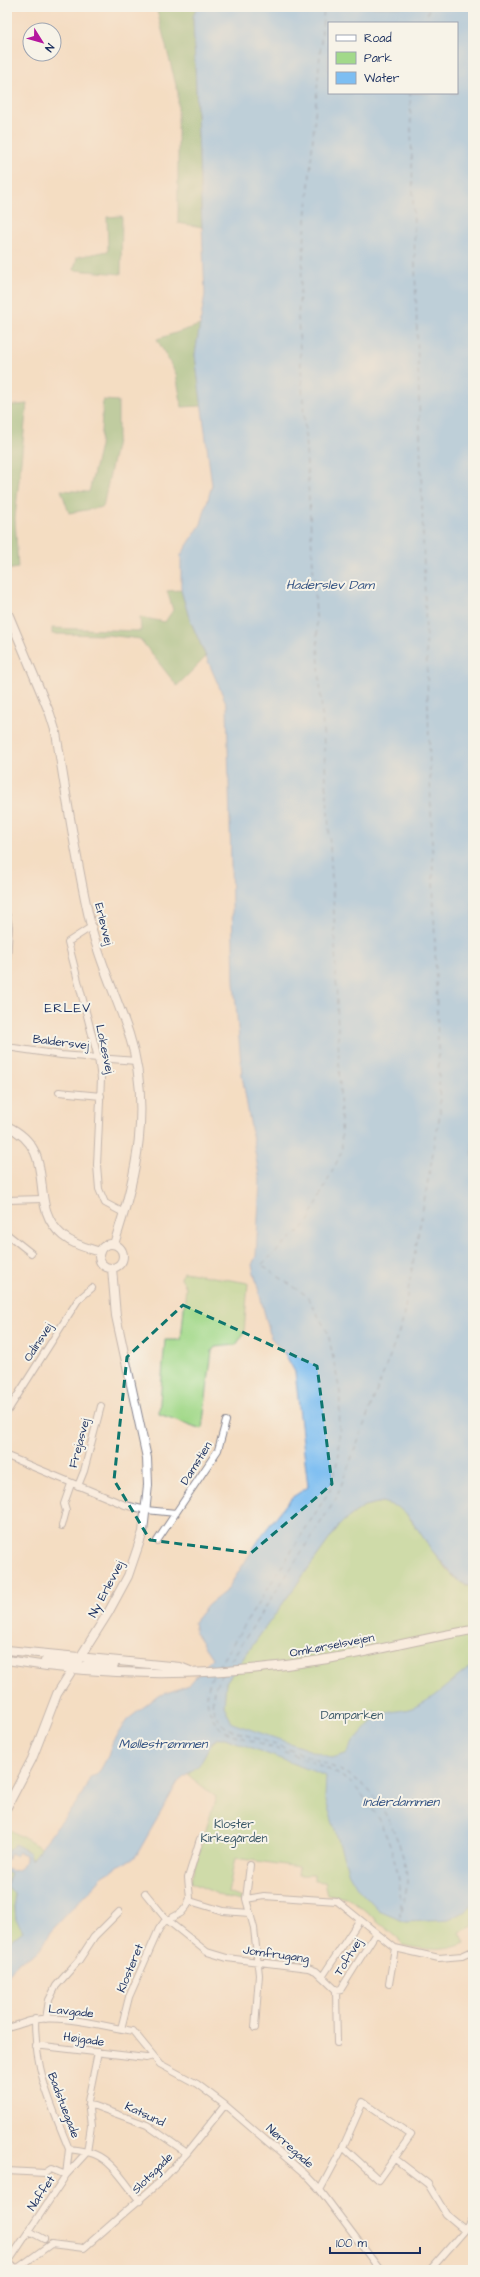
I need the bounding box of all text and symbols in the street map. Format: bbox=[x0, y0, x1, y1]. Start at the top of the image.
north arrow bbox=[22, 22, 62, 62]
legend bbox=[328, 22, 458, 94]
text: Road bbox=[364, 30, 392, 47]
text: N bbox=[41, 40, 58, 55]
text: Park bbox=[364, 50, 392, 67]
text: Water bbox=[364, 70, 400, 87]
water label: Haderslev Dam bbox=[286, 576, 376, 594]
street label: Erlevvej bbox=[90, 901, 117, 948]
district label: ERLEV bbox=[45, 999, 91, 1017]
street label: Lokesvej bbox=[91, 1023, 118, 1076]
street label: Baldersvej bbox=[32, 1031, 91, 1054]
street label: Odinsvej bbox=[20, 1319, 58, 1365]
street label: Frejasvej bbox=[65, 1416, 94, 1470]
street label: Damstien bbox=[176, 1438, 216, 1488]
street label: Ny Erlevvej bbox=[84, 1557, 130, 1621]
street label: Omkørselsvejen bbox=[288, 1629, 376, 1662]
park label: Damparken bbox=[321, 1707, 383, 1724]
water label: Møllestrømmen bbox=[118, 1735, 209, 1753]
water label: Inderdammen bbox=[363, 1793, 441, 1811]
park label: Kloster Kirkegården bbox=[200, 1816, 268, 1848]
street label: Toftvej bbox=[330, 1935, 367, 1979]
street label: Klosteret bbox=[113, 1941, 148, 1995]
street label: Jomfrugang bbox=[242, 1941, 310, 1969]
street label: Lavgade bbox=[47, 2001, 95, 2023]
street label: Højgade bbox=[62, 2028, 106, 2052]
street label: Badstuegade bbox=[42, 2070, 84, 2141]
street label: Katsund bbox=[122, 2098, 168, 2131]
street label: Nørregade bbox=[261, 2120, 318, 2173]
street label: Slotsgade bbox=[128, 2149, 178, 2199]
street label: Naffet bbox=[23, 2172, 60, 2214]
scale bar bbox=[330, 2229, 420, 2255]
text: 100 m bbox=[336, 2235, 367, 2252]

